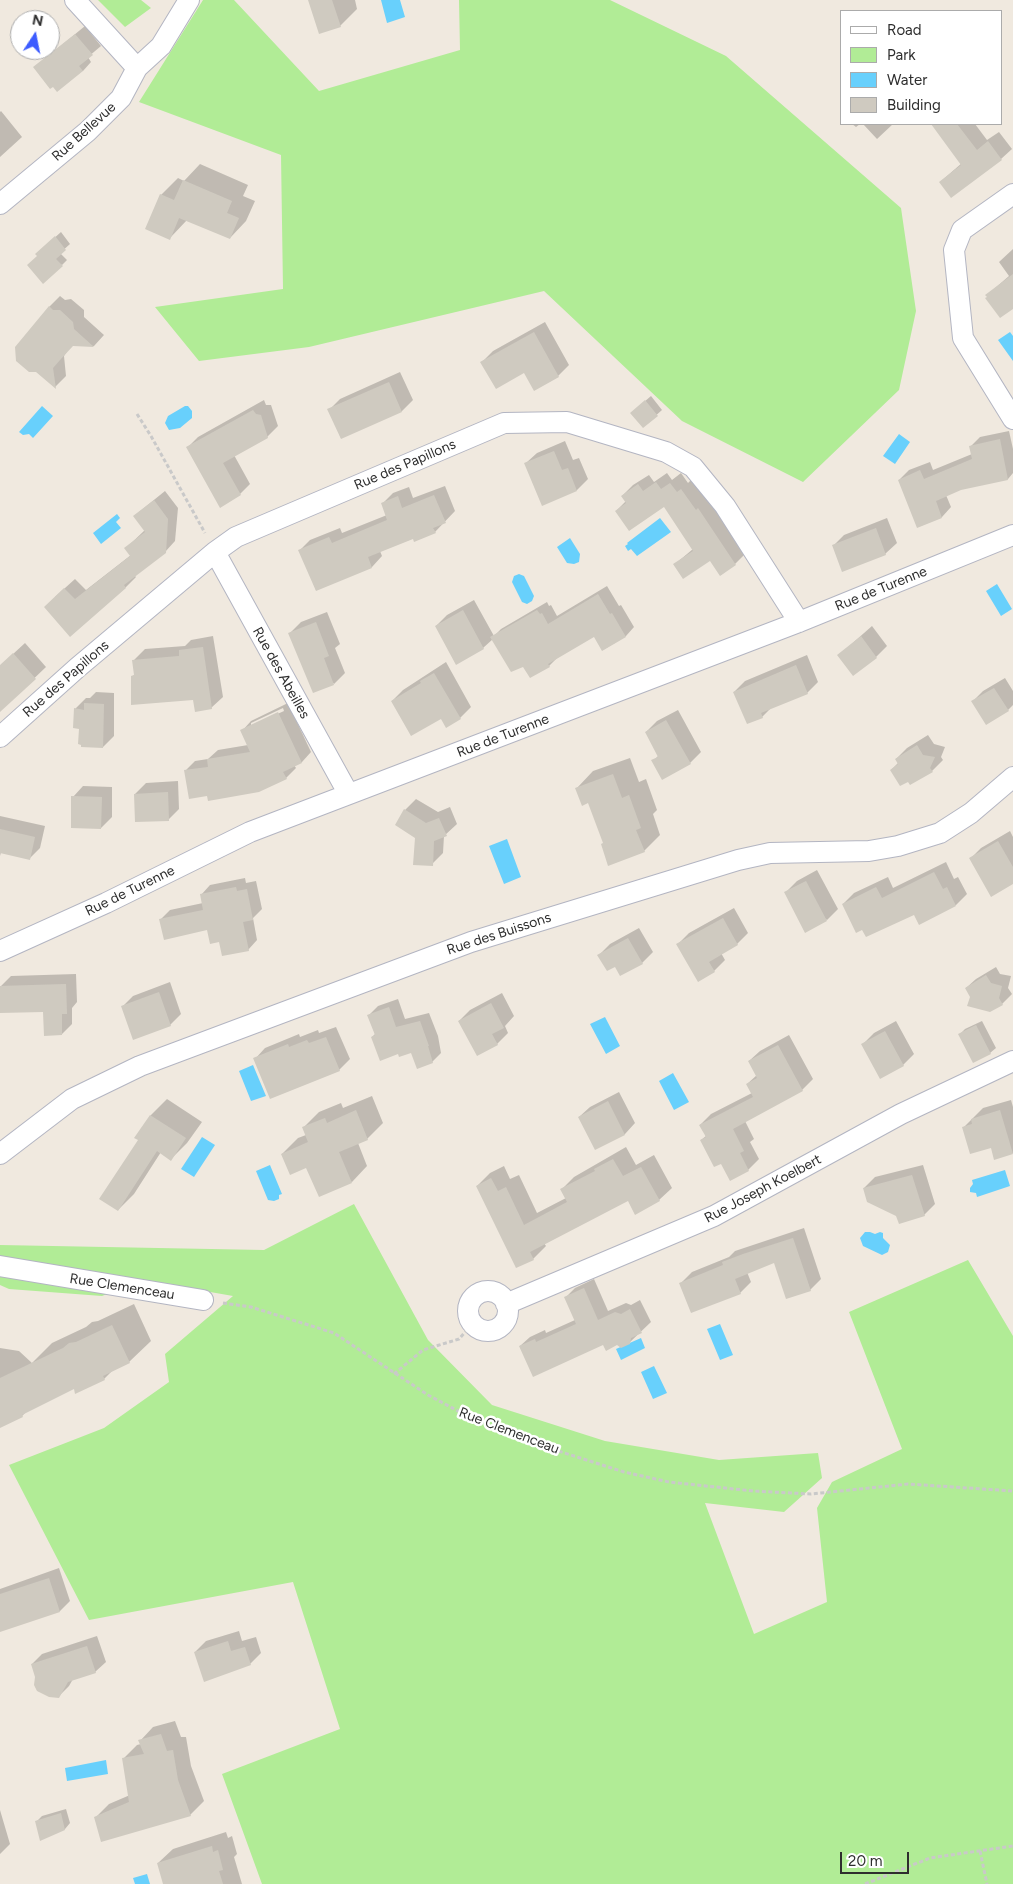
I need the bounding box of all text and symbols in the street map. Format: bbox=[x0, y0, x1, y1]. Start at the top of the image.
north arrow bbox=[10, 10, 60, 60]
legend bbox=[840, 10, 1003, 125]
text: N bbox=[31, 11, 45, 30]
text: Road bbox=[887, 21, 922, 39]
text: Park bbox=[887, 46, 916, 64]
text: Water bbox=[887, 71, 927, 89]
text: Building bbox=[887, 96, 941, 114]
street label: Rue Bellevue bbox=[49, 99, 119, 165]
street label: Rue des Papillons bbox=[352, 436, 458, 494]
street label: Rue de Turenne bbox=[833, 563, 929, 615]
street label: Rue des Abeilles bbox=[249, 624, 313, 722]
street label: Rue des Papillons bbox=[19, 637, 113, 721]
street label: Rue de Turenne bbox=[454, 711, 552, 761]
street label: Rue de Turenne bbox=[82, 862, 178, 920]
street label: Rue des Buissons bbox=[445, 909, 553, 959]
street label: Rue Joseph Koelbert bbox=[702, 1151, 824, 1227]
street label: Rue Clemenceau bbox=[68, 1270, 176, 1304]
street label: Rue Clemenceau bbox=[456, 1404, 562, 1458]
scale bar bbox=[843, 1842, 912, 1874]
text: 20 m bbox=[848, 1852, 882, 1870]

